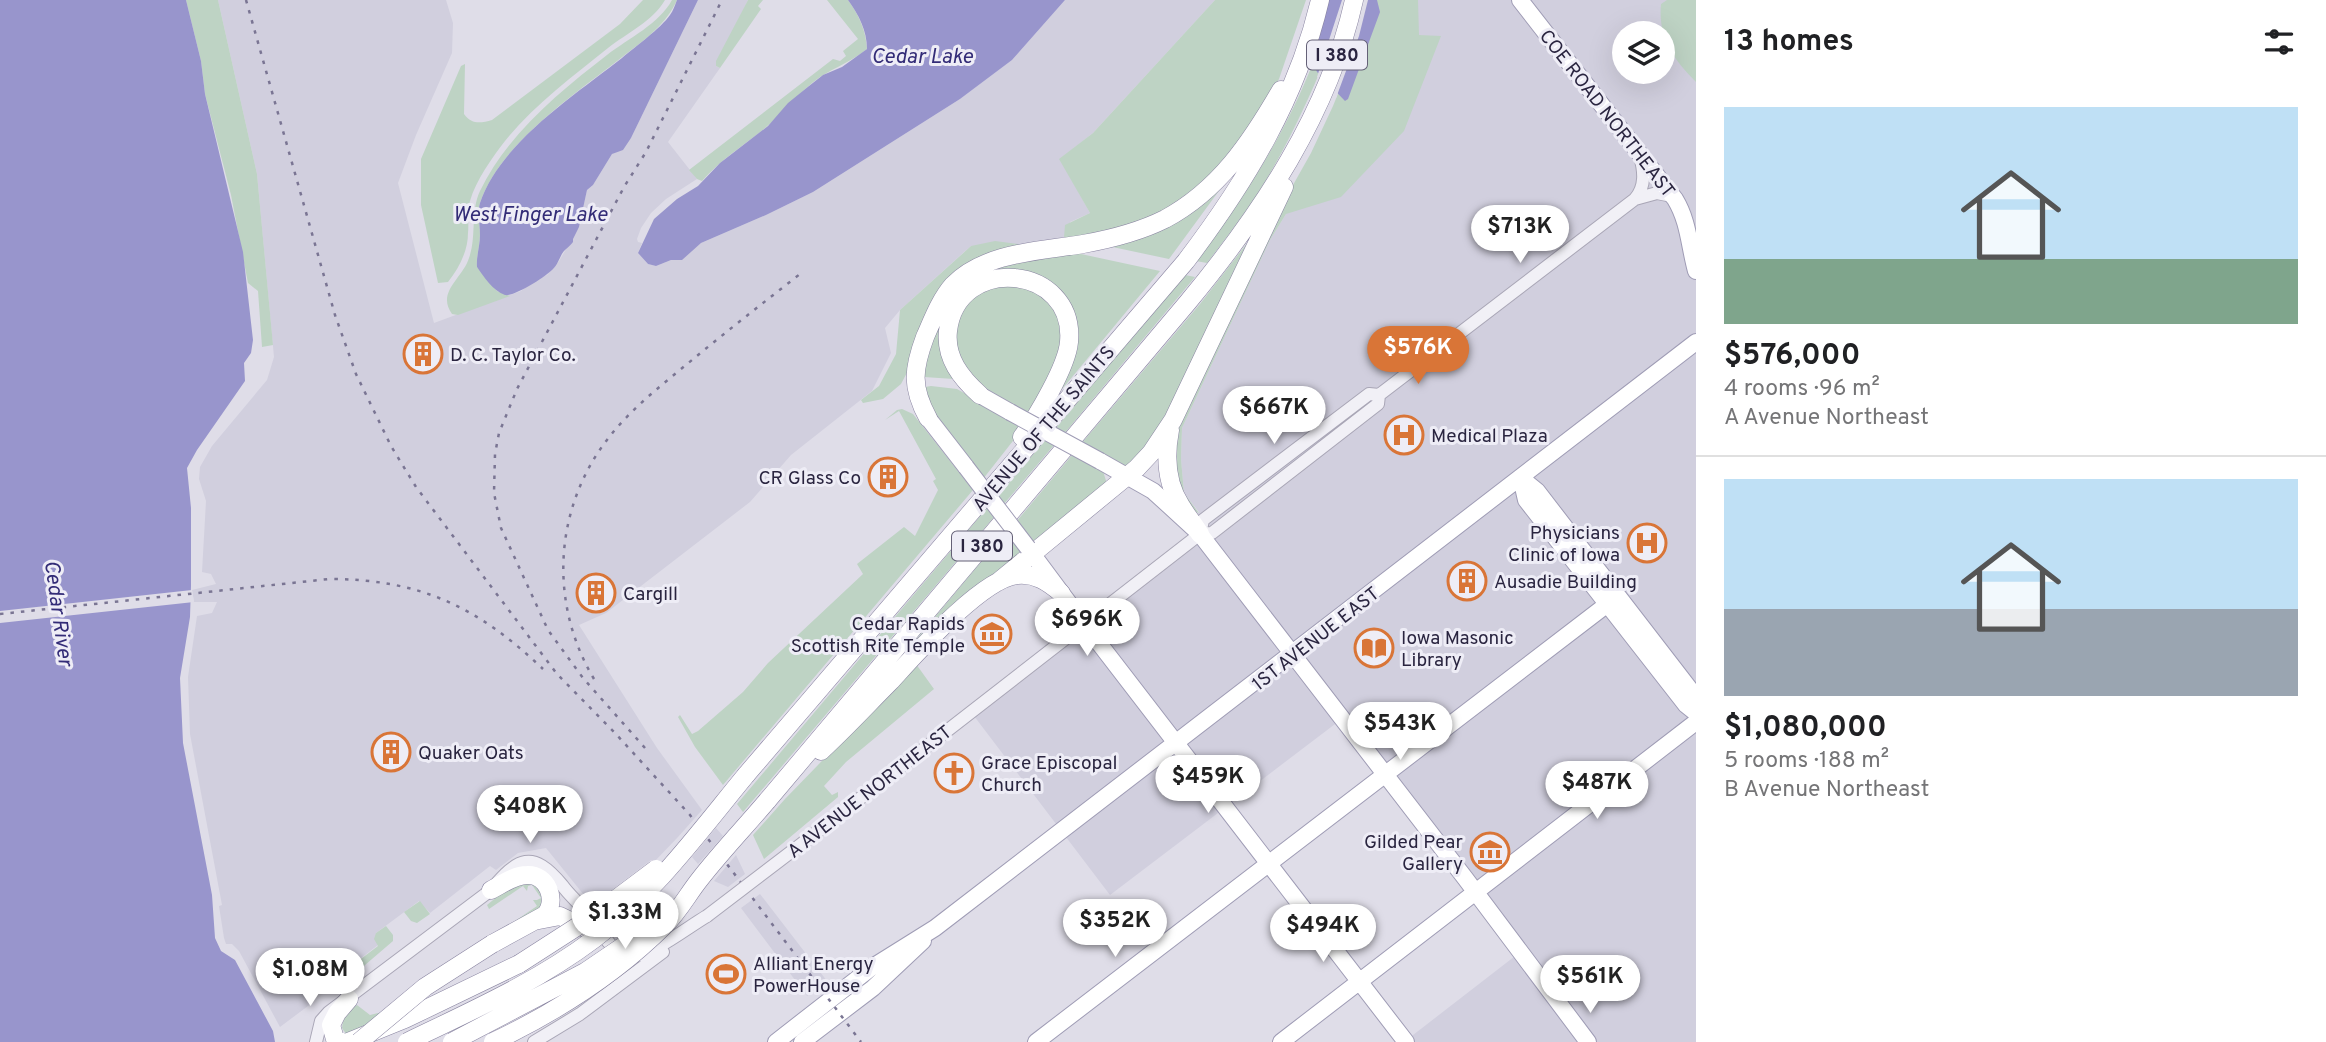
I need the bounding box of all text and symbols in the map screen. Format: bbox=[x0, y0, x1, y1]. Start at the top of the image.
map controls bbox=[1612, 21, 1675, 84]
button: layers bbox=[1612, 21, 1675, 84]
icon: filters bbox=[2260, 23, 2298, 61]
text: 13 homes bbox=[1724, 24, 1854, 61]
street label: COE ROAD NORTHEAST bbox=[1533, 25, 1680, 203]
road number: I 380 bbox=[1307, 40, 1367, 70]
water label: Cedar Lake bbox=[871, 44, 974, 71]
icon: home bbox=[1948, 152, 2074, 278]
water label: West Finger Lake bbox=[453, 202, 608, 229]
pin: $713K bbox=[1471, 205, 1569, 265]
text: $713K bbox=[1487, 213, 1553, 242]
pin: $576K bbox=[1369, 326, 1467, 386]
building icon: D. C. Taylor Co. bbox=[402, 333, 444, 375]
text: $576K bbox=[1383, 334, 1453, 363]
text: $576,000 bbox=[1724, 338, 1860, 375]
street label: AVENUE OF THE SAINTS bbox=[968, 341, 1121, 517]
place label: D. C. Taylor Co. bbox=[450, 344, 576, 368]
text: 4 rooms · 96 m² bbox=[1724, 375, 1880, 404]
pin: $667K bbox=[1225, 386, 1323, 446]
text: $667K bbox=[1239, 394, 1309, 423]
text: A Avenue Northeast bbox=[1724, 404, 1929, 433]
hospital icon: Medical Plaza bbox=[1383, 414, 1425, 456]
place label: Medical Plaza bbox=[1431, 425, 1548, 449]
building icon: CR Glass Co bbox=[867, 456, 909, 498]
place label: CR Glass Co bbox=[758, 467, 861, 491]
place label: Physicians Clinic of Iowa bbox=[1508, 522, 1620, 568]
hospital icon: Physicians Clinic of Iowa bbox=[1626, 522, 1668, 564]
icon: home bbox=[1948, 524, 2074, 650]
road number: I 380 bbox=[952, 532, 1012, 560]
water label: Cedar River bbox=[37, 559, 79, 670]
building icon: Ausadie Building bbox=[1446, 560, 1488, 602]
place label: Ausadie Building bbox=[1494, 571, 1637, 595]
building icon: Cargill bbox=[575, 572, 617, 614]
street label: 1ST AVENUE EAST bbox=[1248, 582, 1385, 697]
place label: Cargill bbox=[623, 583, 678, 607]
pin: $696K bbox=[1038, 598, 1136, 658]
text: $696K bbox=[1051, 606, 1123, 635]
place label: Cedar Rapids Scottish Rite Temple bbox=[791, 613, 965, 659]
museum icon: Cedar Rapids Scottish Rite Temple bbox=[971, 613, 1013, 655]
library icon: Iowa Masonic Library bbox=[1353, 627, 1395, 669]
place label: Iowa Masonic Library bbox=[1401, 627, 1514, 673]
pin: $543K bbox=[1351, 702, 1449, 762]
text: $543K bbox=[1363, 710, 1437, 739]
text: $1,080,000 bbox=[1724, 710, 1887, 747]
street label: A AVENUE NORTHEAST bbox=[783, 721, 957, 864]
building icon: Quaker Oats bbox=[370, 731, 412, 773]
place label: Quaker Oats bbox=[418, 742, 524, 766]
text: 5 rooms · 188 m² bbox=[1724, 747, 1889, 776]
church icon: Grace Episcopal Church bbox=[933, 752, 975, 794]
place label: Grace Episcopal Church bbox=[981, 752, 1117, 798]
pin: $459K bbox=[1159, 756, 1257, 815]
pin: $487K bbox=[1548, 762, 1646, 821]
text: $459K bbox=[1171, 763, 1245, 792]
text: $487K bbox=[1561, 769, 1633, 798]
text: B Avenue Northeast bbox=[1724, 776, 1929, 805]
pin: $408K bbox=[481, 786, 579, 845]
text: $408K bbox=[493, 793, 567, 822]
place label: Gilded Pear Gallery bbox=[1364, 831, 1464, 877]
museum icon: Gilded Pear Gallery bbox=[1469, 831, 1511, 873]
pin: $1.33M bbox=[568, 892, 682, 951]
text: $1.33M bbox=[588, 899, 662, 928]
pin: $352K bbox=[1066, 900, 1164, 959]
pin: $494K bbox=[1274, 904, 1372, 964]
text: $352K bbox=[1079, 907, 1151, 936]
text: $494K bbox=[1286, 912, 1360, 941]
pin: $1.08M bbox=[253, 948, 367, 1008]
sports icon: Alliant Energy PowerHouse bbox=[705, 953, 747, 995]
place label: Alliant Energy PowerHouse bbox=[753, 953, 874, 999]
text: $1.08M bbox=[272, 956, 348, 985]
pin: $561K bbox=[1541, 956, 1639, 1015]
text: $561K bbox=[1556, 963, 1624, 992]

